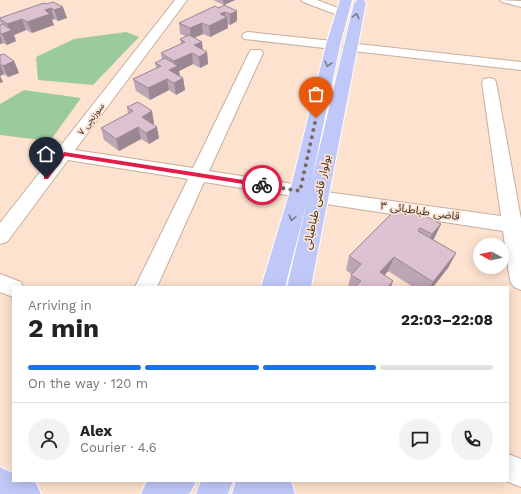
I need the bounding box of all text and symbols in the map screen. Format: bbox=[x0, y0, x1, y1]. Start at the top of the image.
one-way arrow bbox=[352, 13, 360, 19]
one-way arrow bbox=[325, 61, 333, 68]
pin bbox=[299, 77, 333, 118]
icon: bag bbox=[305, 83, 327, 105]
street label: سوزنچی ۷ bbox=[76, 101, 107, 138]
pin bbox=[29, 137, 63, 178]
icon: home bbox=[35, 143, 57, 165]
street label: بولوار قاضی طباطبائی bbox=[301, 153, 333, 251]
courier bbox=[242, 165, 282, 205]
icon: bike bbox=[251, 174, 273, 196]
street label: قاضی طباطبائی ۳ bbox=[380, 199, 461, 223]
one-way arrow bbox=[288, 214, 297, 221]
north arrow bbox=[473, 238, 509, 274]
map controls bbox=[473, 238, 509, 274]
text: Arriving in bbox=[28, 298, 92, 313]
text: 22:03–22:08 bbox=[401, 311, 493, 329]
text: 2 min bbox=[28, 313, 99, 343]
text: On the way · 120 m bbox=[28, 376, 148, 391]
button: person bbox=[28, 418, 70, 460]
button: chat bbox=[399, 418, 441, 460]
button: phone bbox=[451, 418, 493, 460]
text: Alex bbox=[80, 422, 112, 440]
text: Courier · 4.6 bbox=[80, 440, 157, 455]

